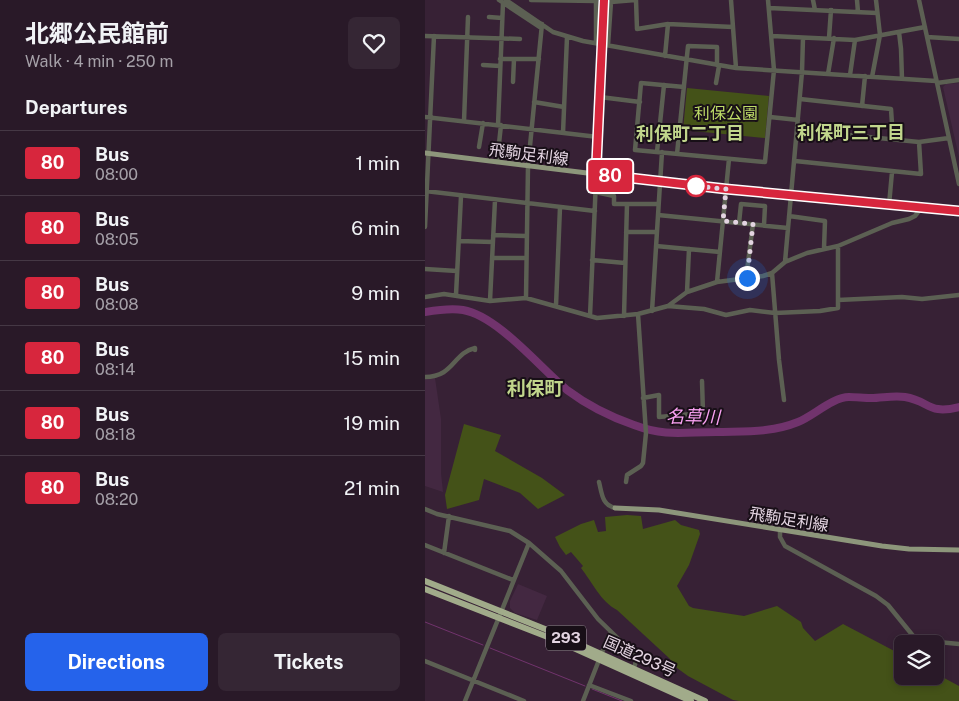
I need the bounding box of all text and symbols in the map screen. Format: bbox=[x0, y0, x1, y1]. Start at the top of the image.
button: heart bbox=[348, 17, 400, 69]
text: 北郷公民館前 bbox=[25, 19, 169, 47]
text: Walk · 4 min · 250 m bbox=[25, 52, 173, 71]
text: Departures bbox=[25, 96, 128, 118]
park label: 利保公園 bbox=[694, 104, 758, 123]
district label: 利保町三丁目 bbox=[797, 122, 905, 143]
district label: 利保町二丁目 bbox=[636, 123, 744, 144]
street label: 飛駒足利線 bbox=[488, 140, 570, 169]
text: Bus bbox=[95, 143, 129, 165]
text: 80 bbox=[41, 152, 64, 173]
text: 1 min bbox=[355, 152, 400, 174]
line badge: 80 bbox=[587, 160, 633, 192]
text: 08:00 bbox=[95, 165, 138, 184]
text: 80 bbox=[598, 165, 622, 186]
unlabelled marker bbox=[685, 175, 707, 197]
text: Bus bbox=[95, 208, 129, 230]
text: 80 bbox=[41, 217, 64, 238]
text: 6 min bbox=[351, 217, 400, 239]
text: 08:05 bbox=[95, 230, 139, 249]
your location bbox=[735, 266, 760, 291]
text: Bus bbox=[95, 273, 129, 295]
text: 80 bbox=[41, 282, 64, 303]
text: 9 min bbox=[351, 282, 400, 304]
text: 08:08 bbox=[95, 295, 139, 314]
text: Bus bbox=[95, 338, 129, 360]
text: 80 bbox=[41, 347, 64, 368]
text: 15 min bbox=[343, 347, 400, 369]
text: 08:14 bbox=[95, 360, 135, 379]
district label: 利保町 bbox=[506, 377, 564, 399]
text: Bus bbox=[95, 403, 129, 425]
water label: 名草川 bbox=[666, 406, 722, 428]
text: 80 bbox=[41, 412, 64, 433]
text: 19 min bbox=[344, 412, 400, 434]
text: 08:18 bbox=[95, 425, 136, 444]
text: Bus bbox=[95, 468, 129, 490]
text: 80 bbox=[41, 477, 64, 498]
text: 21 min bbox=[344, 477, 400, 499]
text: 08:20 bbox=[95, 490, 138, 509]
street label: 飛駒足利線 bbox=[748, 504, 830, 535]
road number: 293 bbox=[546, 626, 586, 650]
street label: 国道293号 bbox=[601, 632, 679, 681]
button: Directions bbox=[25, 633, 208, 691]
button: Tickets bbox=[218, 633, 400, 691]
map controls bbox=[894, 635, 944, 685]
button: layers bbox=[894, 635, 944, 685]

